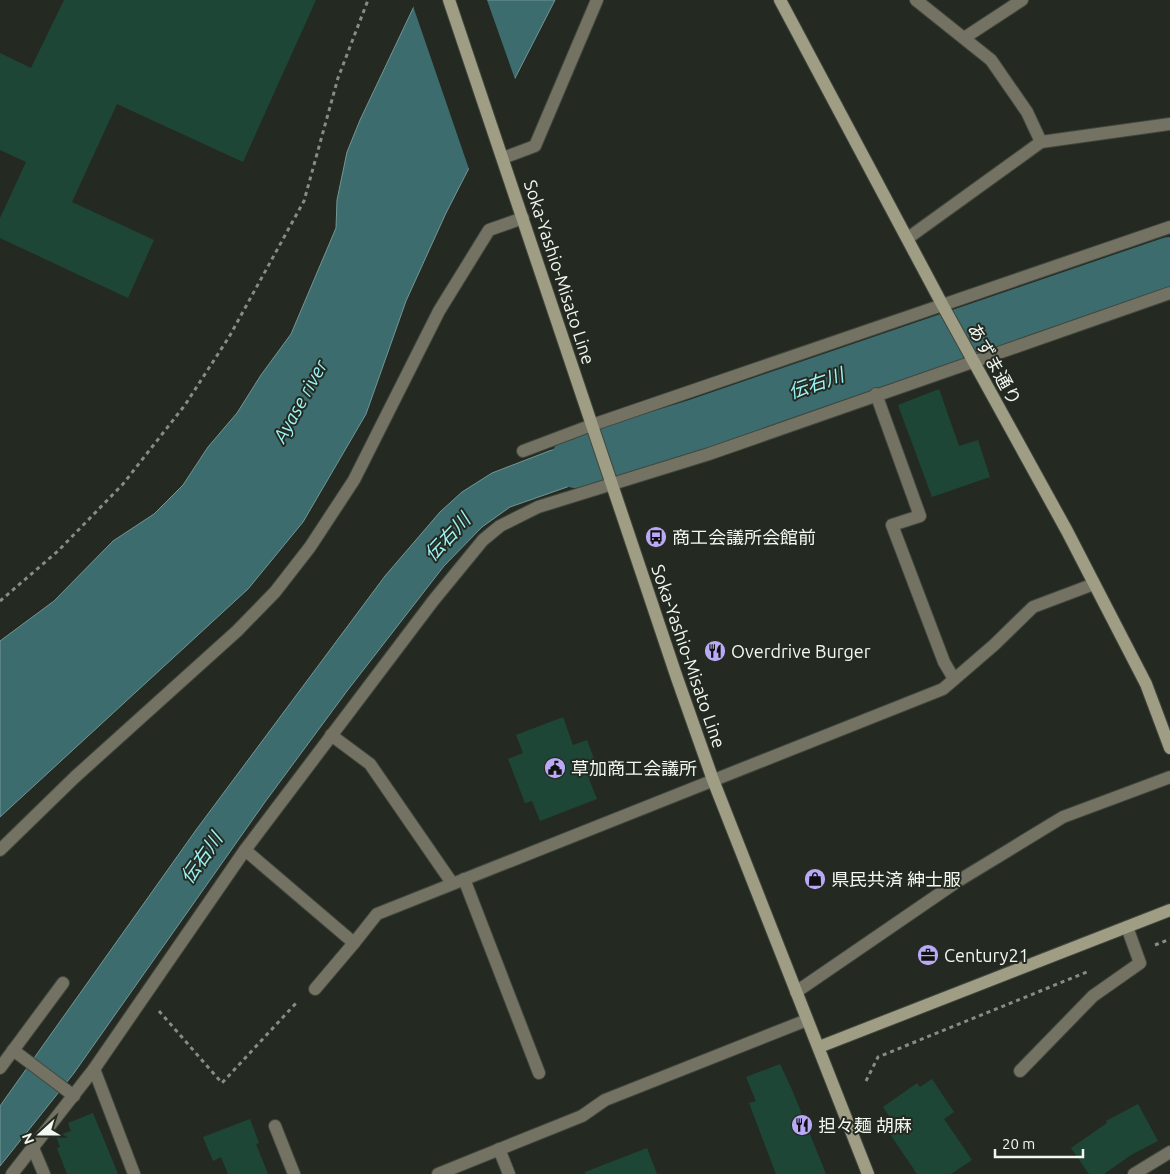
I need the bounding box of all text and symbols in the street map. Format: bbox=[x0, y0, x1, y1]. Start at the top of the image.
street label: Soka-Yashio-Misato Line bbox=[521, 177, 599, 367]
street label: あずま通り bbox=[964, 320, 1026, 408]
water label: Ayase river bbox=[268, 355, 332, 447]
water label: 伝右川 bbox=[785, 363, 848, 403]
water label: 伝右川 bbox=[420, 507, 476, 565]
bus stop icon: 商工会議所会館前 bbox=[644, 525, 668, 549]
place label: 商工会議所会館前 bbox=[672, 527, 816, 547]
street label: Soka-Yashio-Misato Line bbox=[648, 562, 730, 750]
restaurant icon: Overdrive Burger bbox=[703, 639, 727, 663]
place label: Overdrive Burger bbox=[731, 641, 871, 661]
public building icon: 草加商工会議所 bbox=[543, 756, 567, 780]
place label: 草加商工会議所 bbox=[571, 758, 697, 778]
water label: 伝右川 bbox=[176, 827, 228, 888]
shop icon: 県民共済 紳士服 bbox=[803, 867, 827, 891]
place label: 県民共済 紳士服 bbox=[831, 869, 961, 889]
office icon: Century21 bbox=[916, 943, 940, 967]
place label: Century21 bbox=[944, 945, 1029, 965]
north arrow bbox=[15, 1109, 65, 1159]
restaurant icon: 担々麺 胡麻 bbox=[790, 1113, 814, 1137]
place label: 担々麺 胡麻 bbox=[818, 1115, 912, 1135]
scale bar bbox=[995, 1126, 1082, 1158]
text: N bbox=[19, 1131, 37, 1146]
text: 20 m bbox=[1002, 1135, 1035, 1152]

